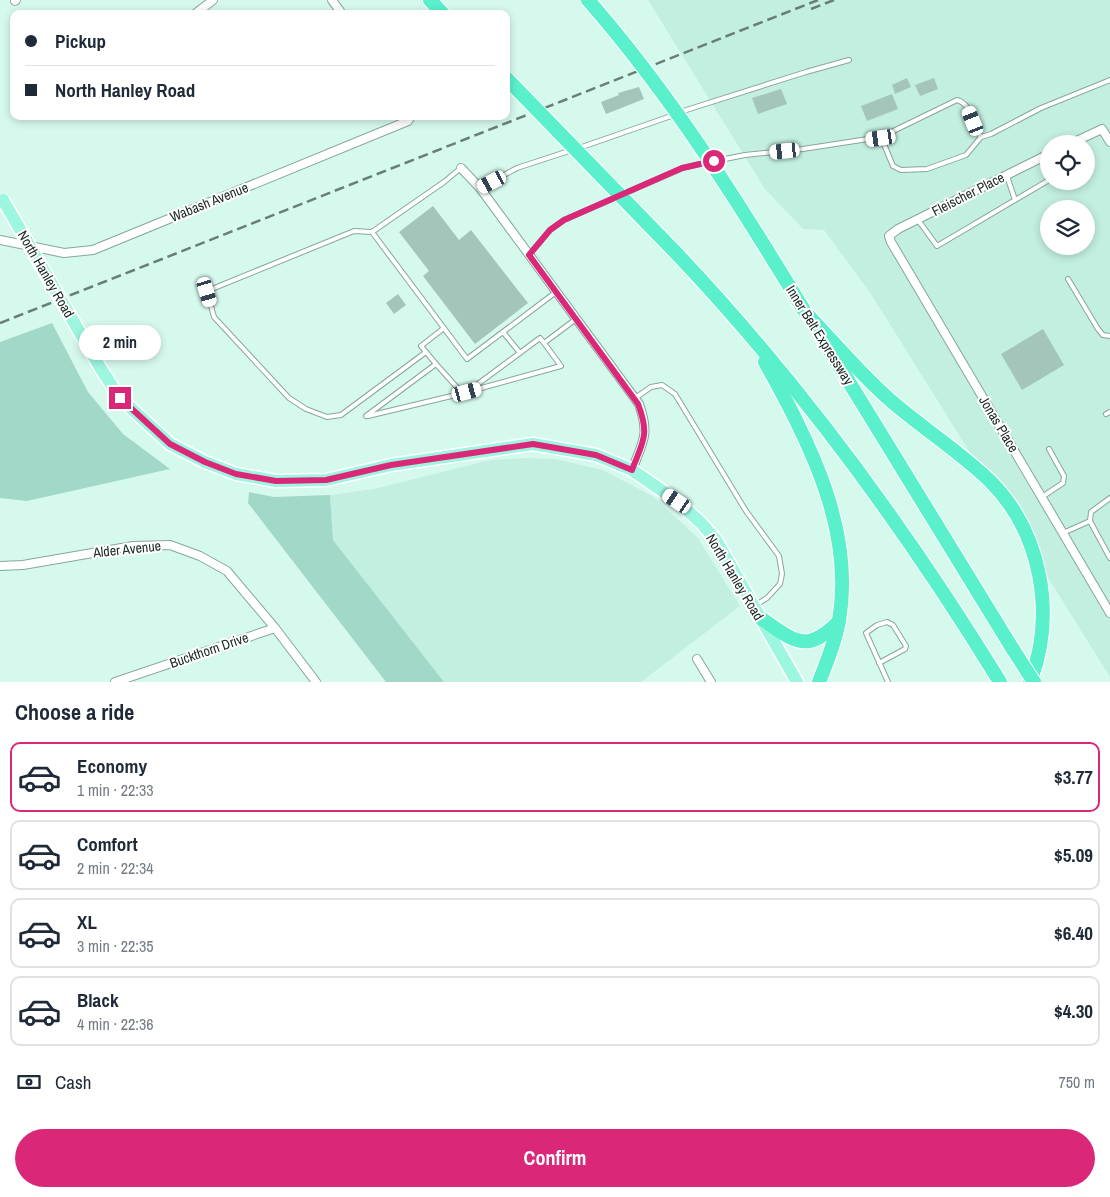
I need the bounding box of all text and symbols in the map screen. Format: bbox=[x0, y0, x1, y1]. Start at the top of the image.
text: Pickup bbox=[55, 28, 106, 54]
text: North Hanley Road bbox=[55, 77, 195, 103]
car bbox=[960, 104, 985, 138]
car bbox=[865, 128, 896, 148]
map controls bbox=[1040, 135, 1095, 255]
button: locate bbox=[1040, 135, 1095, 190]
car bbox=[769, 142, 800, 160]
route start bbox=[703, 150, 725, 172]
car bbox=[475, 168, 508, 196]
street label: Fleischer Place bbox=[929, 168, 1007, 220]
street label: Wabash Avenue bbox=[167, 178, 251, 226]
button: layers bbox=[1040, 200, 1095, 255]
street label: North Hanley Road bbox=[14, 227, 78, 321]
car bbox=[195, 275, 218, 309]
street label: Inner Belt Expressway bbox=[782, 282, 858, 388]
callout: 2 min bbox=[79, 326, 161, 360]
text: 2 min bbox=[103, 331, 137, 353]
car bbox=[450, 381, 483, 403]
route end bbox=[109, 387, 131, 409]
street label: Jonas Place bbox=[975, 393, 1023, 455]
car bbox=[660, 486, 693, 516]
street label: North Hanley Road bbox=[702, 531, 768, 623]
street label: Alder Avenue bbox=[91, 536, 162, 562]
street label: Buckthorn Drive bbox=[167, 628, 251, 672]
text: Choose a ride bbox=[15, 697, 134, 727]
text: Economy bbox=[77, 753, 147, 779]
icon: car bbox=[17, 755, 62, 800]
text: $3.77 bbox=[1054, 764, 1093, 790]
text: 1 min · 22:33 bbox=[77, 779, 154, 801]
text: Comfort bbox=[77, 831, 138, 857]
icon: car bbox=[17, 833, 62, 878]
text: $5.09 bbox=[1054, 842, 1093, 868]
text: 2 min · 22:34 bbox=[77, 857, 154, 879]
text: XL bbox=[77, 909, 97, 935]
icon: car bbox=[17, 911, 62, 956]
text: $6.40 bbox=[1054, 920, 1093, 946]
text: 3 min · 22:35 bbox=[77, 935, 154, 957]
text: Black bbox=[77, 987, 119, 1013]
icon: car bbox=[17, 989, 62, 1034]
text: $4.30 bbox=[1054, 998, 1093, 1024]
text: 4 min · 22:36 bbox=[77, 1013, 154, 1035]
icon: cash bbox=[15, 1068, 43, 1096]
text: Cash bbox=[55, 1069, 91, 1095]
text: 750 m bbox=[1059, 1071, 1095, 1093]
button: Confirm bbox=[15, 1129, 1095, 1187]

